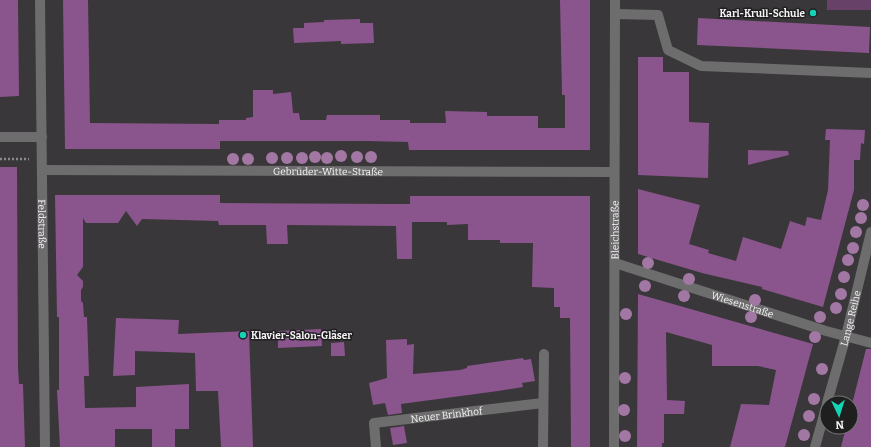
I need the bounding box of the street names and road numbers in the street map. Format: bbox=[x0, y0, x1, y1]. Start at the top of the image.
street label: Gebrüder-Witte-Straße bbox=[273, 166, 383, 178]
street label: Feldstraße bbox=[35, 199, 48, 249]
street label: Bleichstraße bbox=[609, 201, 622, 259]
street label: Wiesenstraße bbox=[710, 289, 775, 321]
street label: Lange Reihe bbox=[838, 289, 864, 348]
street label: Neuer Brinkhof bbox=[410, 405, 485, 426]

